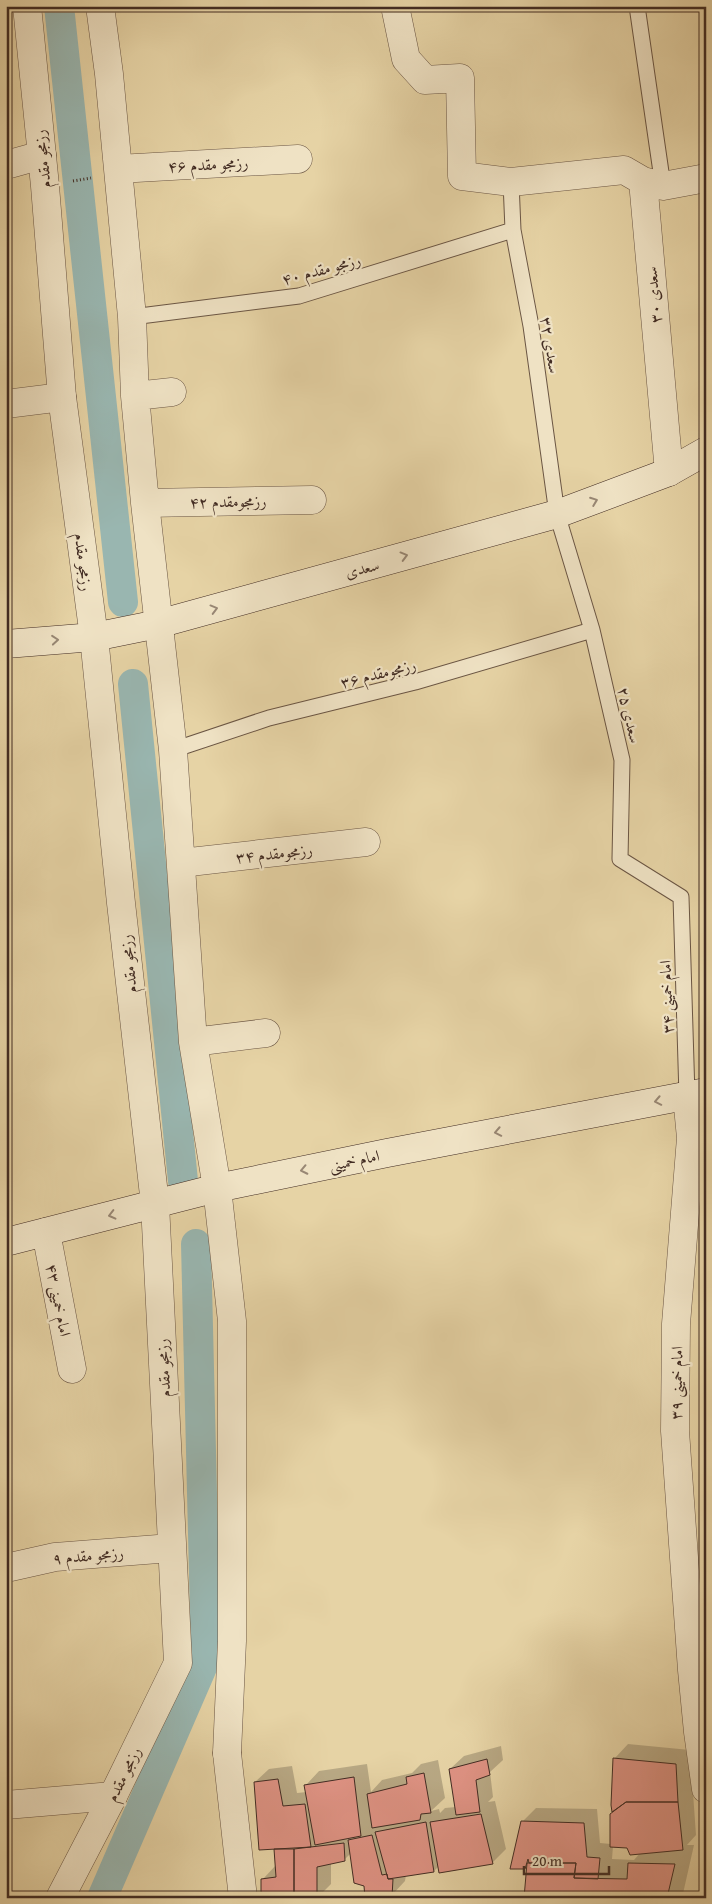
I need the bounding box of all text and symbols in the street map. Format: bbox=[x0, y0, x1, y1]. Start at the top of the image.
street label: رزمجو مقدم bbox=[27, 128, 60, 189]
street label: رزمجو مقدم ۴۶ bbox=[167, 150, 249, 181]
street label: رزمجو مقدم ۴۰ bbox=[279, 247, 364, 294]
street label: سعدی ۳۰ bbox=[639, 266, 667, 324]
street label: سعدی ۳۲ bbox=[535, 315, 567, 375]
street label: رزمجومقدم ۴۲ bbox=[189, 488, 267, 517]
one-way arrow bbox=[589, 497, 597, 507]
street label: رزمجو مقدم bbox=[66, 531, 99, 593]
street label: سعدی bbox=[342, 552, 382, 584]
one-way arrow bbox=[400, 552, 408, 562]
one-way arrow bbox=[209, 604, 218, 615]
one-way arrow bbox=[51, 635, 59, 646]
street label: رزمجومقدم ۳۶ bbox=[338, 652, 419, 697]
street label: سعدی ۲۵ bbox=[612, 685, 648, 745]
street label: رزمجومقدم ۳۴ bbox=[234, 837, 314, 872]
street label: رزمجو مقدم bbox=[113, 933, 146, 994]
street label: امام خمینی ۳۴ bbox=[653, 960, 682, 1034]
one-way arrow bbox=[653, 1096, 662, 1106]
one-way arrow bbox=[494, 1126, 503, 1136]
street label: امام خمینی bbox=[326, 1143, 382, 1180]
one-way arrow bbox=[300, 1164, 309, 1175]
one-way arrow bbox=[108, 1209, 117, 1220]
street label: امام خمینی ۴۳ bbox=[37, 1262, 78, 1339]
street label: رزمجو مقدم bbox=[149, 1338, 180, 1398]
street label: امام خمینی ۳۹ bbox=[663, 1346, 692, 1420]
street label: رزمجو مقدم ۹ bbox=[51, 1540, 125, 1573]
street label: رزمجو مقدم bbox=[99, 1742, 149, 1807]
scale bar bbox=[524, 1844, 610, 1876]
text: 20 m bbox=[532, 1850, 563, 1871]

